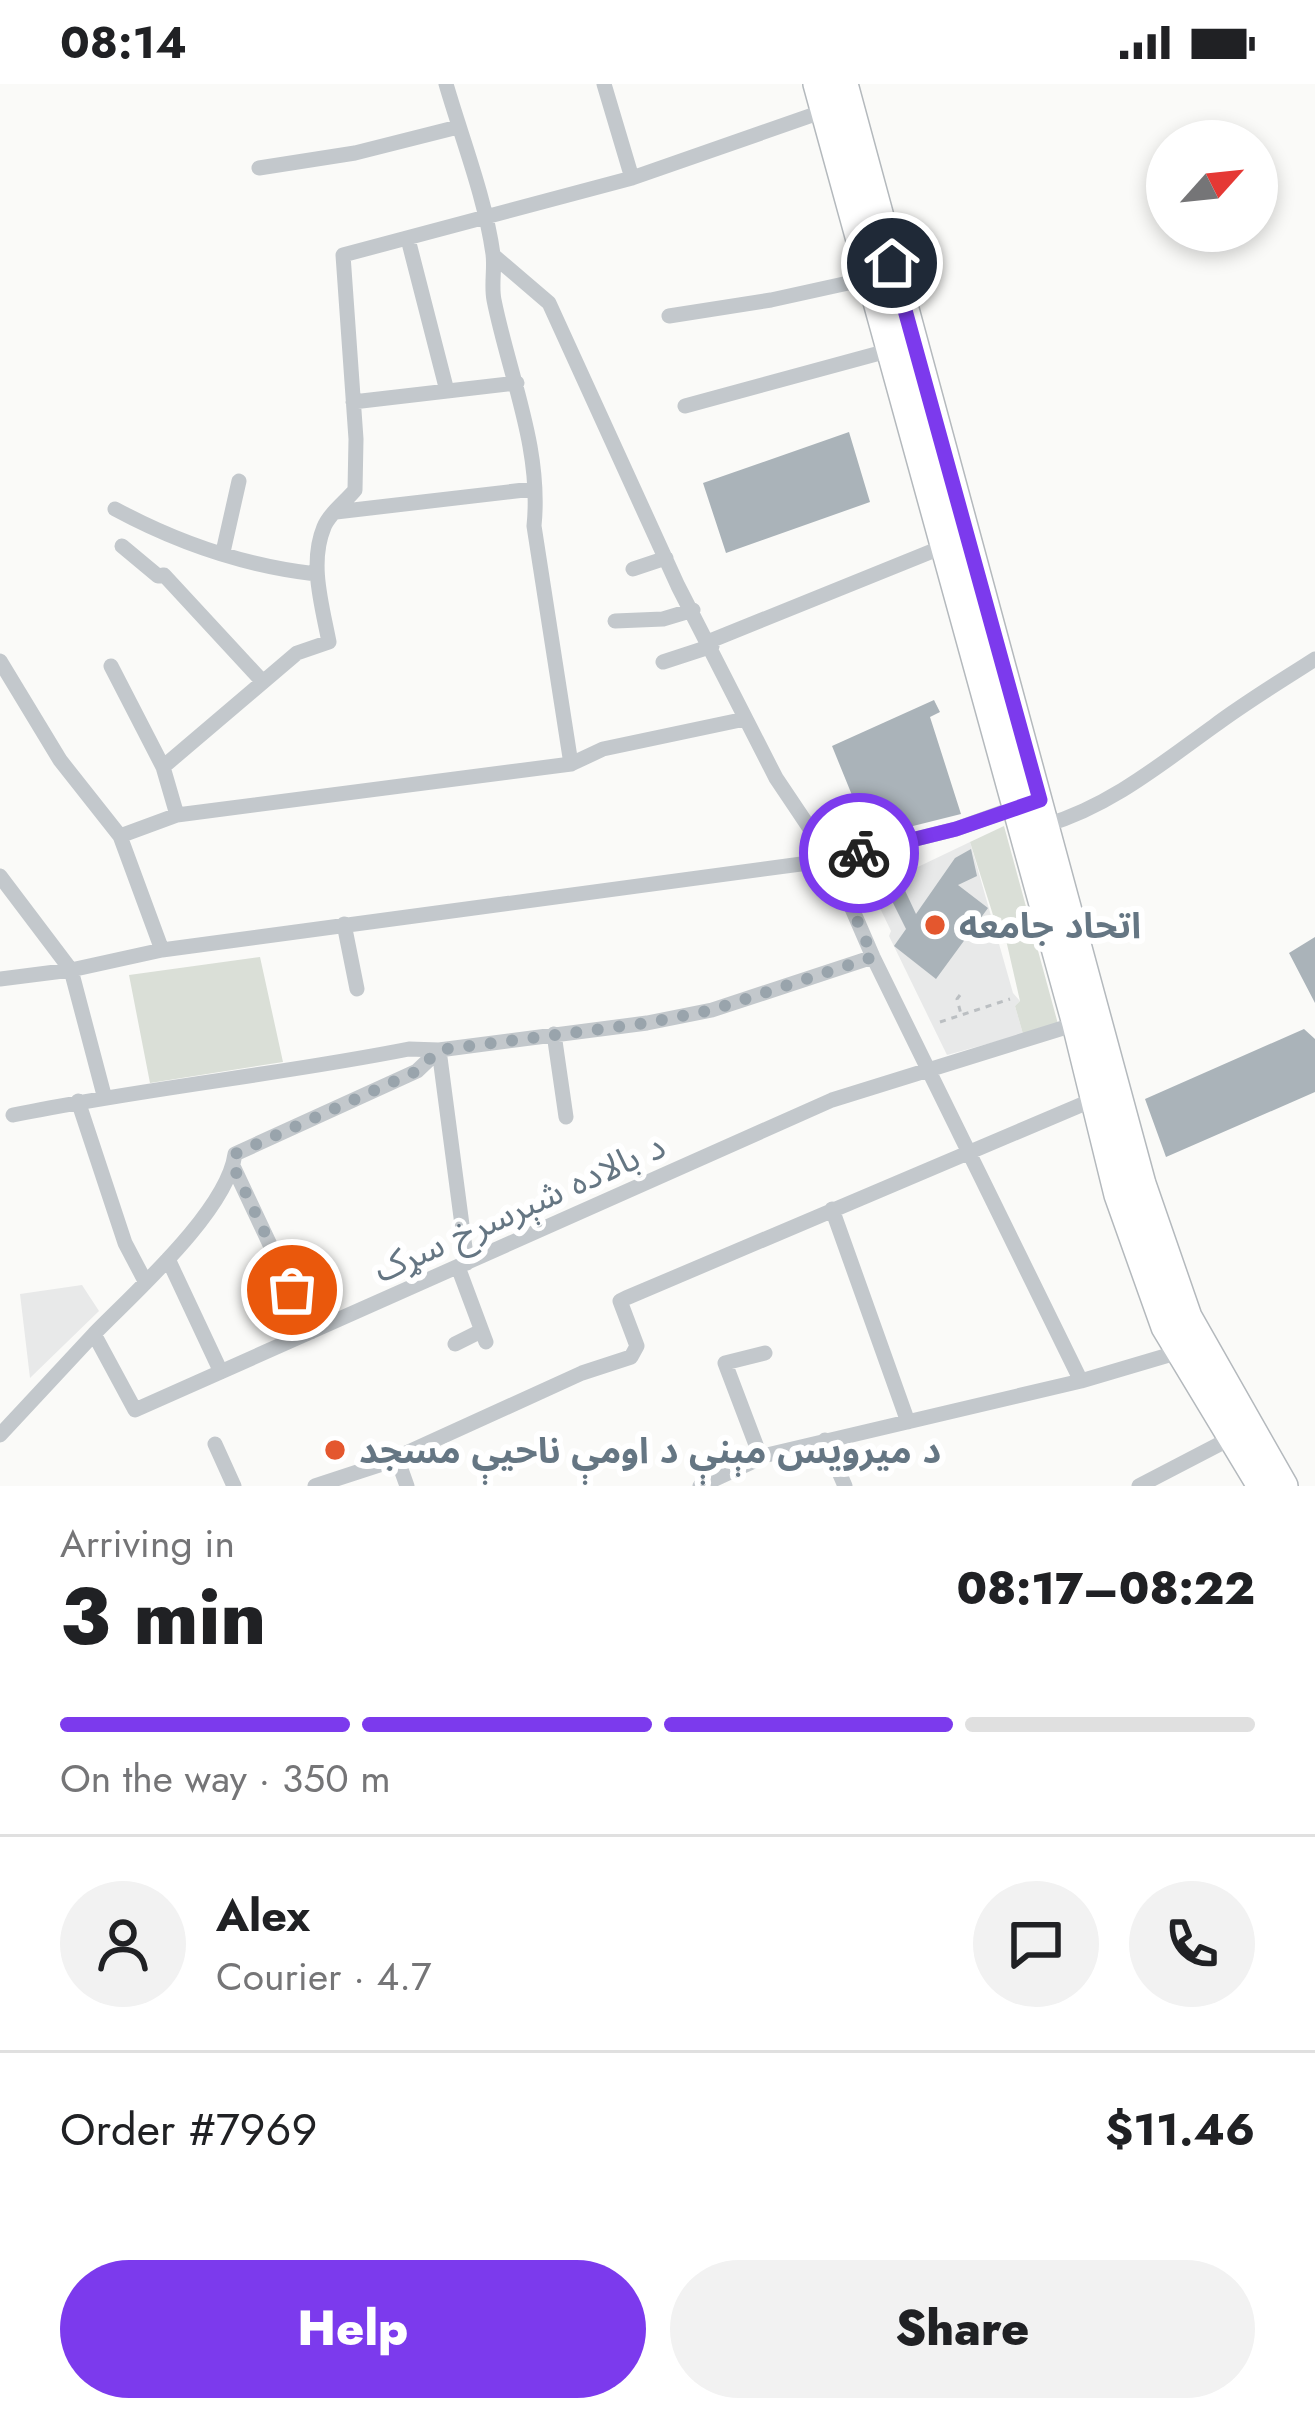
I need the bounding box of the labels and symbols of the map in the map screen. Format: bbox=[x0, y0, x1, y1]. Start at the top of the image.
north arrow bbox=[1146, 120, 1278, 252]
pin bbox=[841, 212, 943, 314]
courier bbox=[799, 793, 919, 913]
place label: اتحاد جامعه bbox=[959, 899, 1141, 951]
marker: اتحاد جامعه bbox=[922, 912, 948, 938]
street label: د بالاده شېرسرخ سړک bbox=[365, 1119, 674, 1296]
pin bbox=[241, 1239, 343, 1341]
place label: د ميرویس مېنې د اومې ناحيې مسجد bbox=[359, 1424, 941, 1485]
marker: د ميرویس مېنې د اومې ناحيې مسجد bbox=[322, 1437, 348, 1463]

